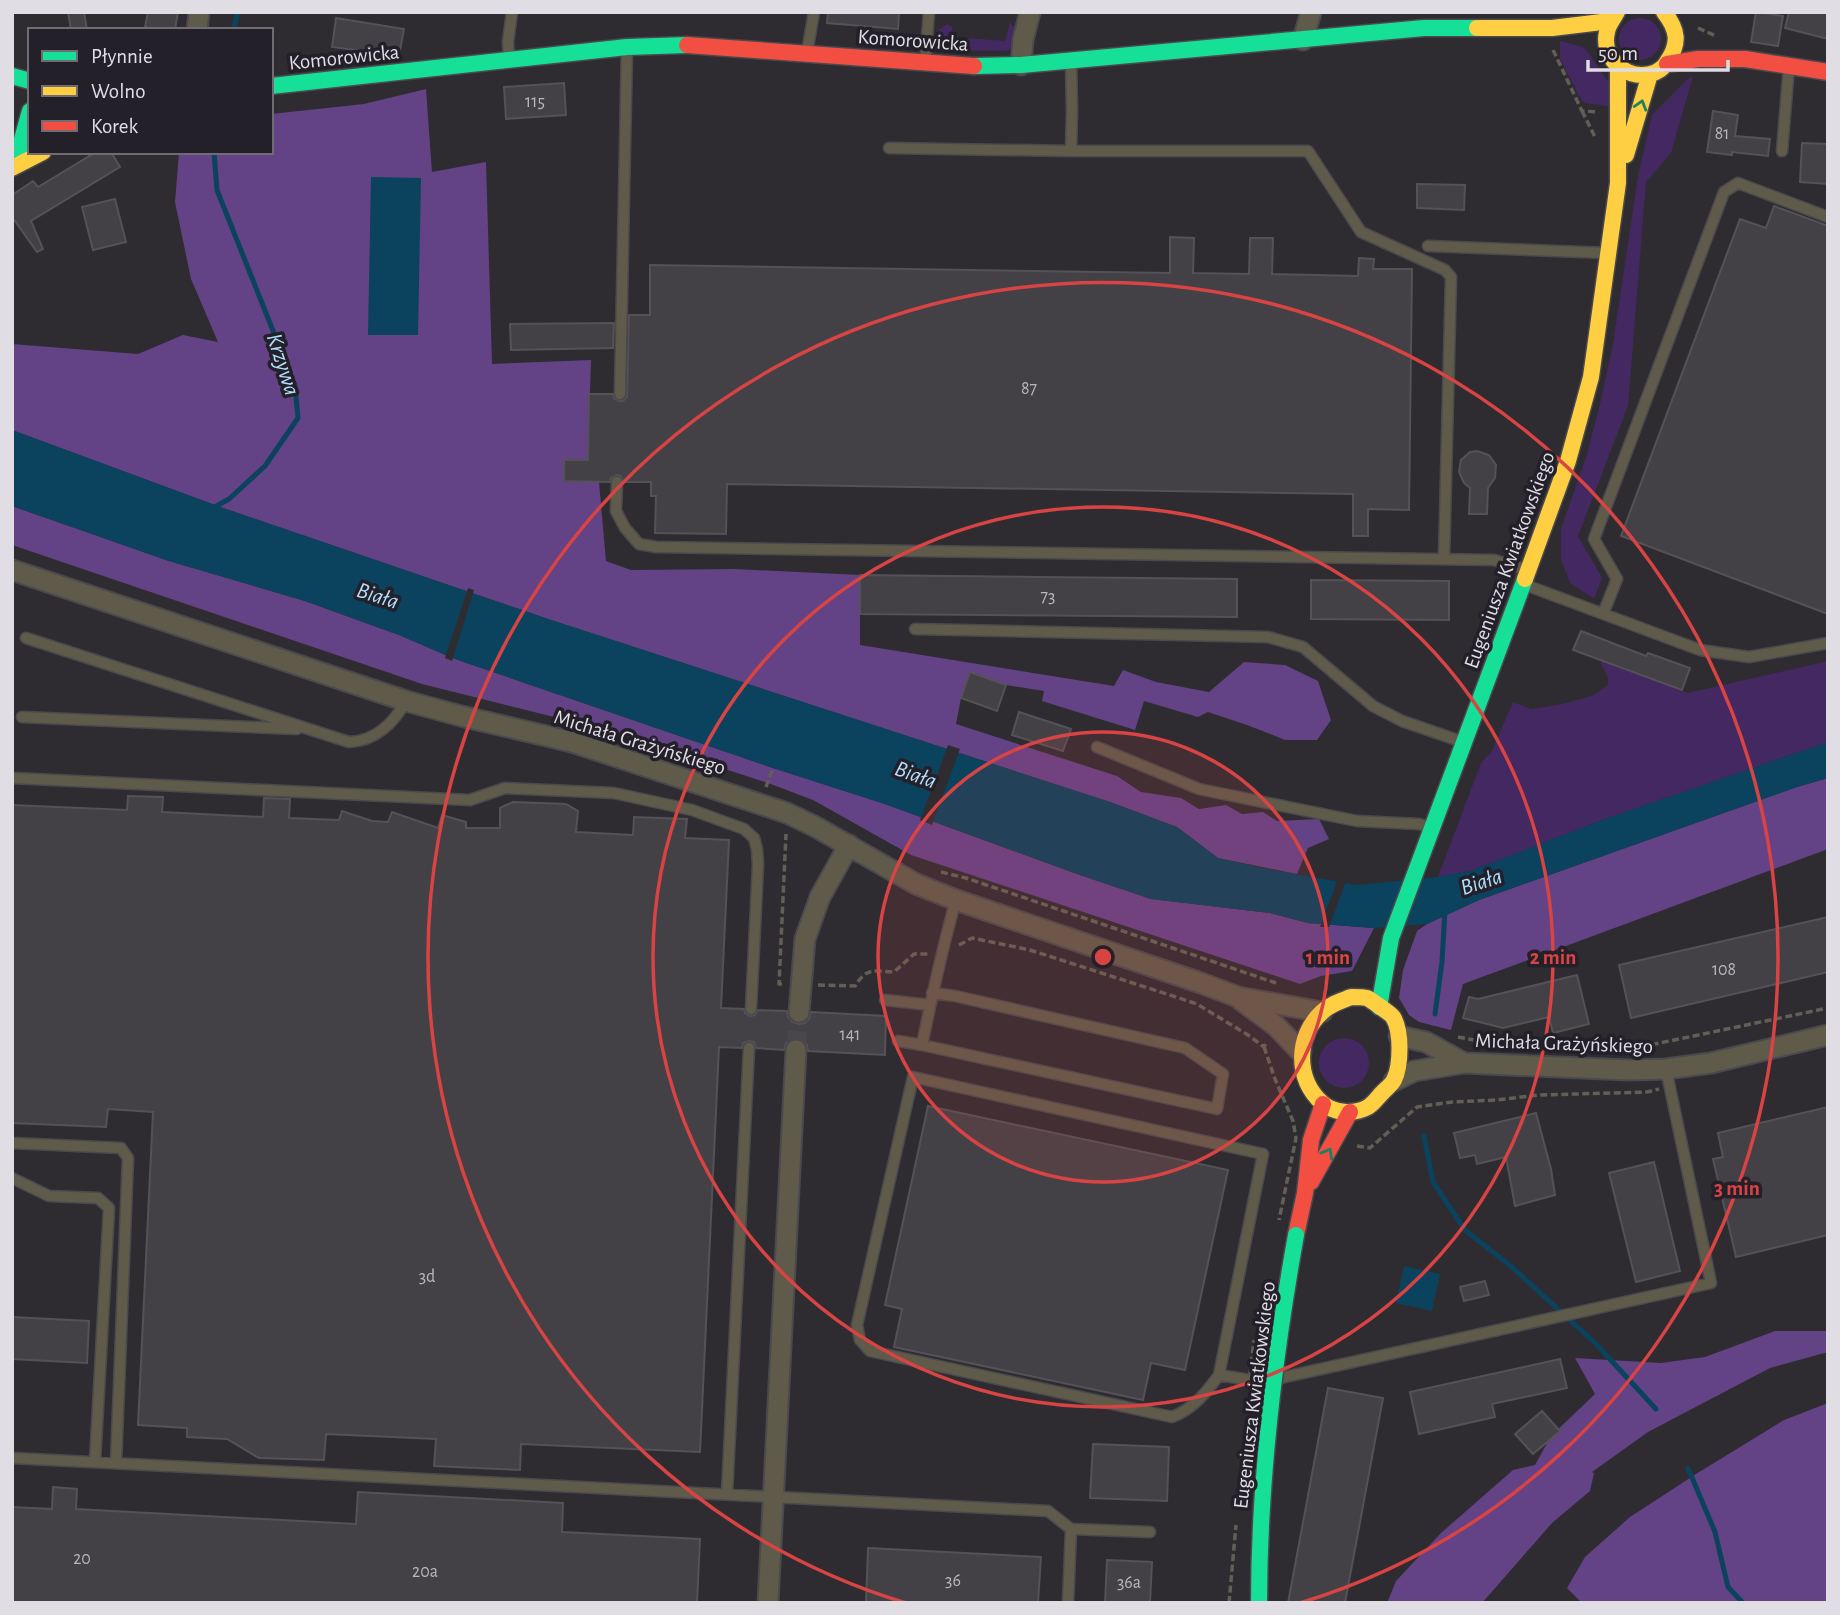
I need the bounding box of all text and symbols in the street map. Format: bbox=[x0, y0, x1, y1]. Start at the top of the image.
street label: Komorowicka bbox=[857, 26, 969, 55]
legend bbox=[28, 28, 273, 154]
scale bar bbox=[1588, 28, 1728, 72]
street label: Komorowicka bbox=[288, 41, 401, 74]
text: 50 m bbox=[1598, 43, 1638, 64]
text: Płynnie bbox=[91, 46, 153, 67]
text: Wolno bbox=[91, 81, 145, 102]
house number: 115 bbox=[525, 93, 545, 111]
one-way arrow bbox=[1633, 100, 1647, 112]
text: Korek bbox=[91, 116, 139, 137]
house number: 81 bbox=[1715, 125, 1729, 143]
water label: Krzywa bbox=[262, 331, 303, 398]
house number: 87 bbox=[1021, 380, 1037, 398]
street label: Eugeniusza Kwiatkowskiego bbox=[1460, 449, 1558, 671]
water label: Biała bbox=[354, 579, 401, 614]
house number: 73 bbox=[1041, 588, 1055, 606]
street label: Michała Grażyńskiego bbox=[552, 706, 728, 779]
water label: Biała bbox=[892, 757, 939, 793]
water label: Biała bbox=[1458, 865, 1505, 900]
centre of rings bbox=[1091, 945, 1115, 969]
text: 1 min bbox=[1306, 947, 1350, 968]
text: 2 min bbox=[1530, 947, 1576, 968]
house number: 108 bbox=[1712, 961, 1736, 979]
house number: 141 bbox=[839, 1026, 861, 1044]
street label: Michała Grażyńskiego bbox=[1474, 1030, 1653, 1057]
one-way arrow bbox=[1319, 1147, 1333, 1160]
text: 3 min bbox=[1714, 1178, 1760, 1199]
house number: 3d bbox=[419, 1268, 435, 1286]
street label: Eugeniusza Kwiatkowskiego bbox=[1230, 1280, 1279, 1510]
house number: 20 bbox=[73, 1550, 91, 1568]
house number: 20a bbox=[412, 1563, 438, 1581]
house number: 36 bbox=[945, 1572, 961, 1590]
house number: 36a bbox=[1117, 1574, 1141, 1592]

